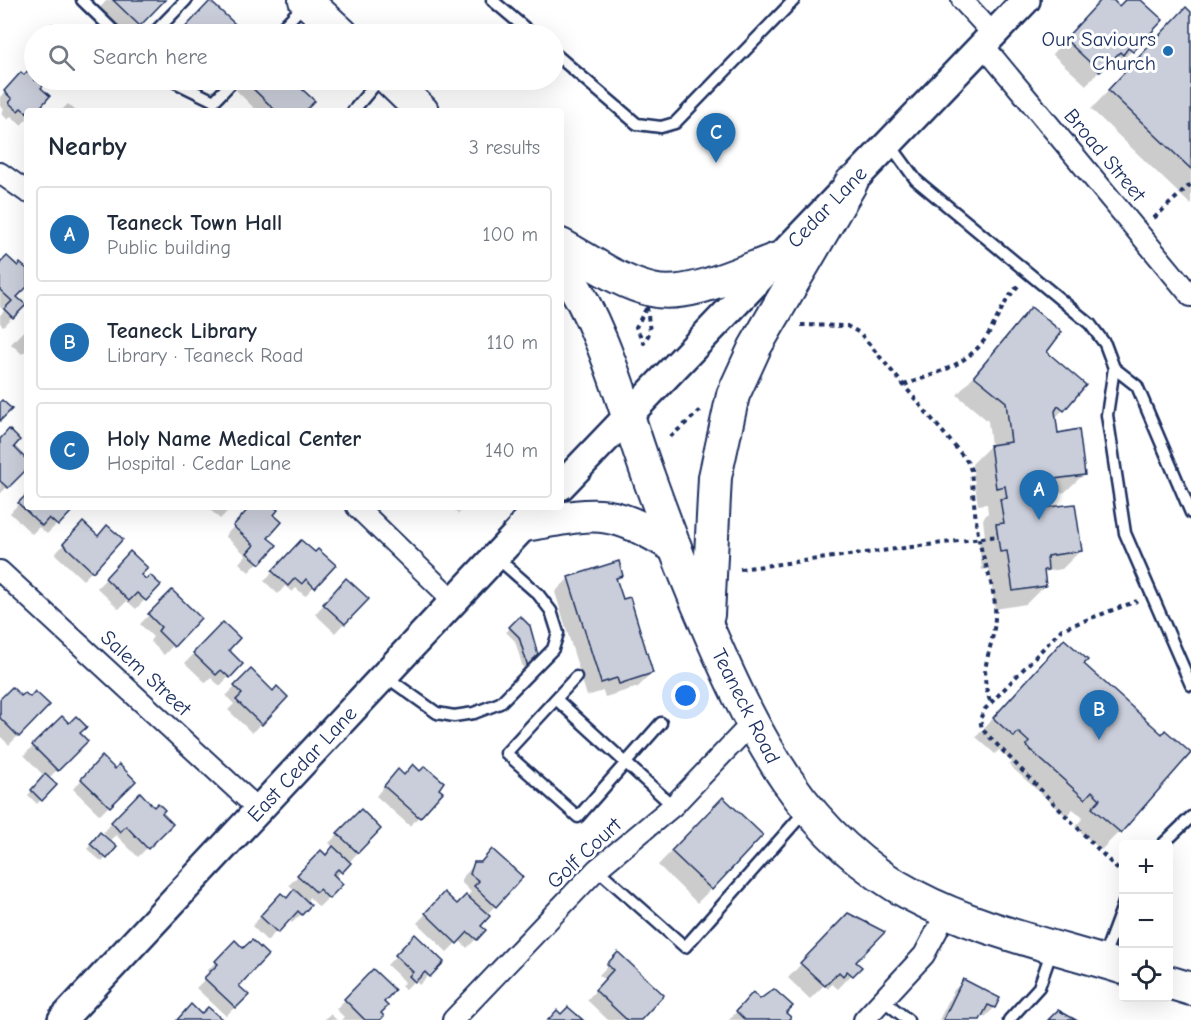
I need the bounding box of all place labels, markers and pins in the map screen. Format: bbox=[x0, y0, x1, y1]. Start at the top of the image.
place label: Our Saviours Church bbox=[1042, 27, 1156, 75]
marker: Our Saviours Church bbox=[1161, 44, 1175, 58]
pin: C bbox=[696, 114, 736, 163]
pin: A bbox=[1020, 470, 1058, 520]
pin: B bbox=[1080, 690, 1118, 740]

